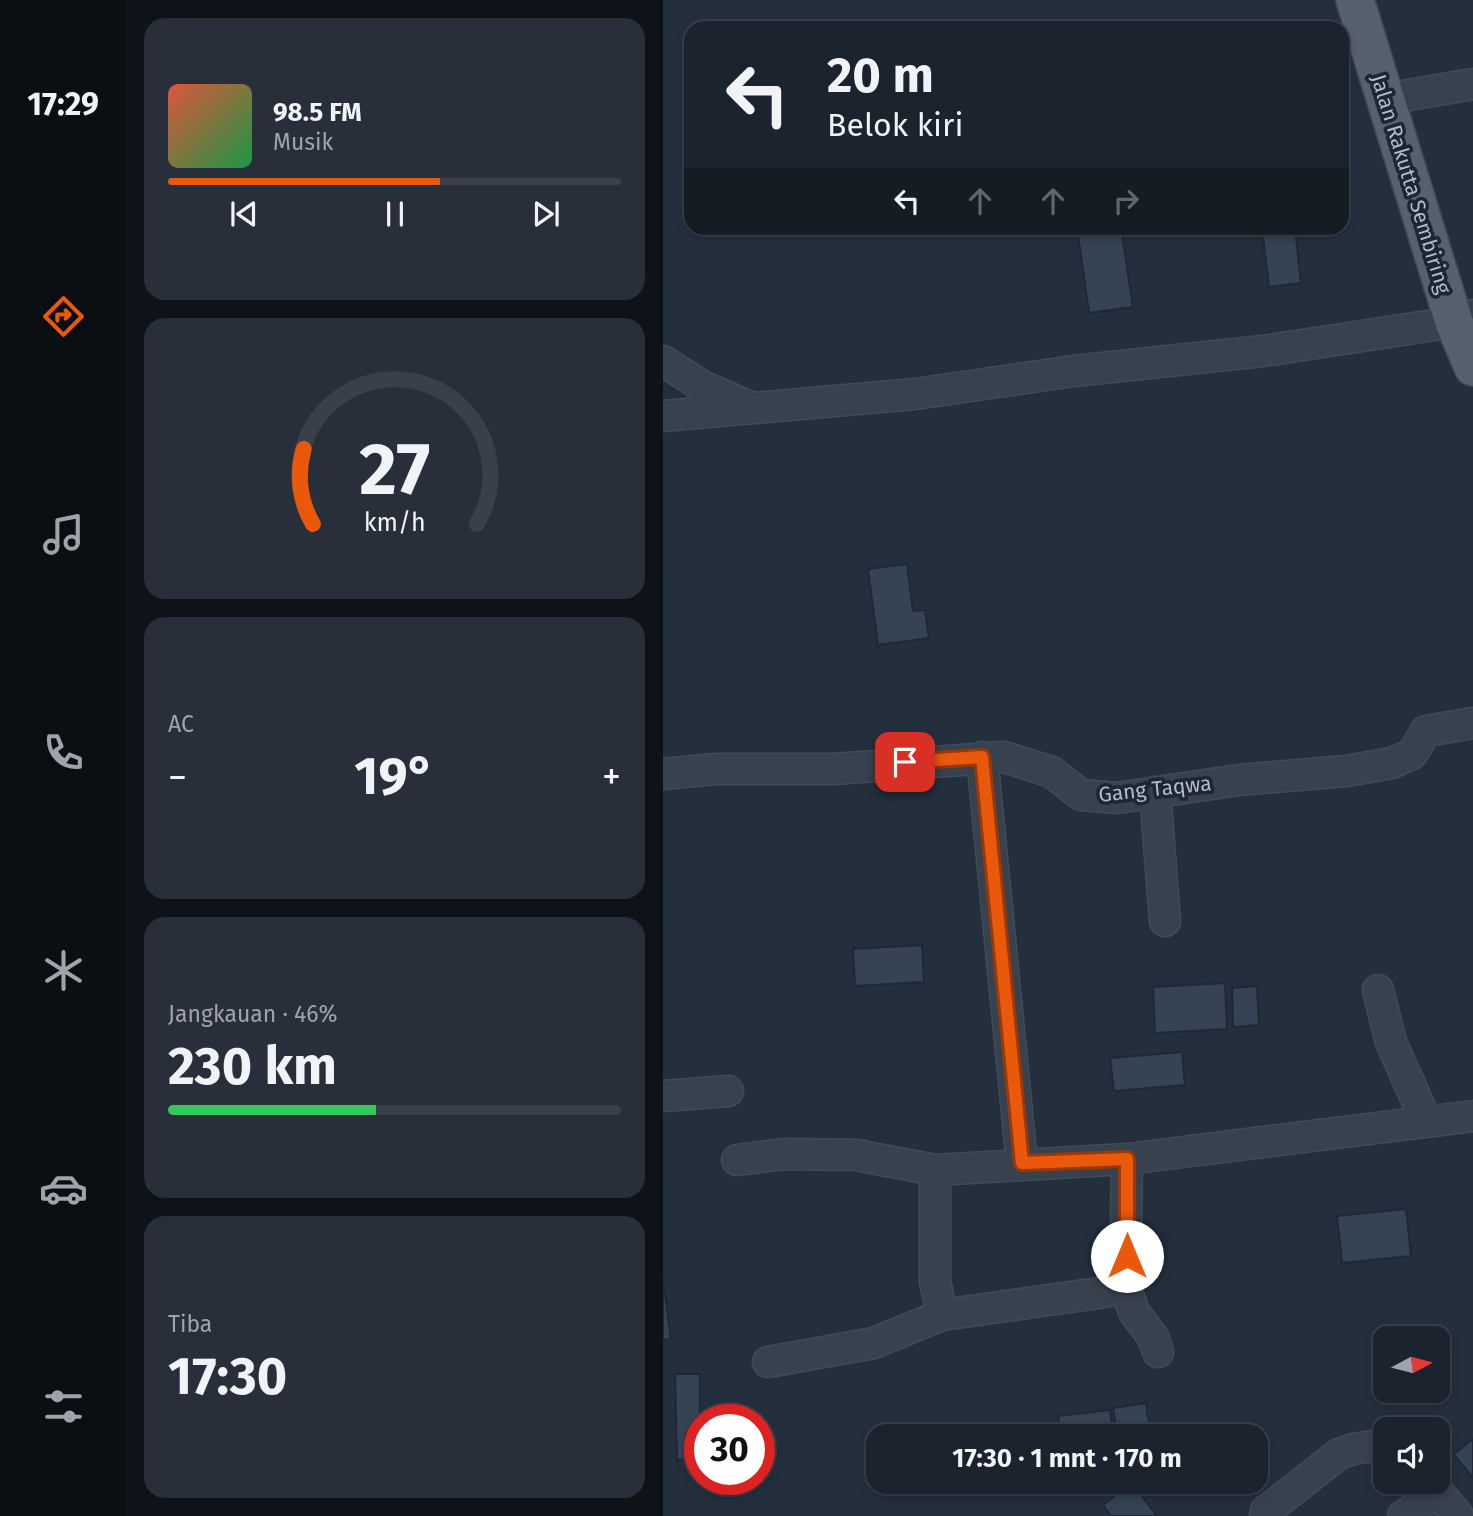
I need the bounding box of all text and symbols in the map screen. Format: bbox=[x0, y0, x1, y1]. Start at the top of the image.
text: 20 m bbox=[827, 46, 934, 105]
icon: left bbox=[712, 49, 803, 140]
street label: Jalan Rakutta Sembiring bbox=[1365, 71, 1457, 297]
text: 17:29 bbox=[27, 85, 99, 123]
text: 98.5 FM bbox=[273, 97, 362, 128]
text: Belok kiri bbox=[827, 106, 963, 144]
text: Musik bbox=[273, 128, 333, 156]
icon: left bbox=[888, 182, 926, 220]
icon: ahead bbox=[961, 182, 999, 220]
icon: ahead bbox=[1034, 182, 1072, 220]
icon: right bbox=[1107, 182, 1145, 220]
icon: previous bbox=[225, 195, 263, 233]
icon: pause bbox=[376, 195, 414, 233]
icon: next bbox=[527, 195, 565, 233]
icon: directions bbox=[39, 292, 88, 341]
text: 27 bbox=[359, 427, 430, 514]
text: km/h bbox=[364, 508, 425, 538]
icon: music bbox=[39, 510, 88, 559]
text: AC bbox=[168, 710, 194, 738]
icon: phone bbox=[39, 728, 88, 777]
pin bbox=[875, 732, 935, 792]
icon: arrive bbox=[886, 743, 924, 781]
text: 19° bbox=[354, 745, 435, 808]
text: − bbox=[168, 754, 187, 800]
text: + bbox=[602, 754, 621, 800]
street label: Gang Taqwa bbox=[1097, 770, 1213, 808]
icon: climate bbox=[39, 946, 88, 995]
text: Jangkauan · 46% bbox=[168, 1000, 338, 1028]
text: 230 km bbox=[168, 1035, 337, 1098]
icon: car bbox=[39, 1164, 88, 1213]
position arrow bbox=[1090, 1219, 1164, 1293]
text: Tiba bbox=[168, 1310, 212, 1338]
north arrow bbox=[1373, 1326, 1451, 1404]
map controls bbox=[1373, 1326, 1450, 1494]
text: 17:30 bbox=[168, 1345, 287, 1408]
icon: filters bbox=[39, 1382, 88, 1431]
speed limit sign: 30 bbox=[684, 1404, 775, 1495]
button: sound bbox=[1373, 1417, 1450, 1494]
text: 17:30 · 1 mnt · 170 m bbox=[952, 1443, 1182, 1474]

